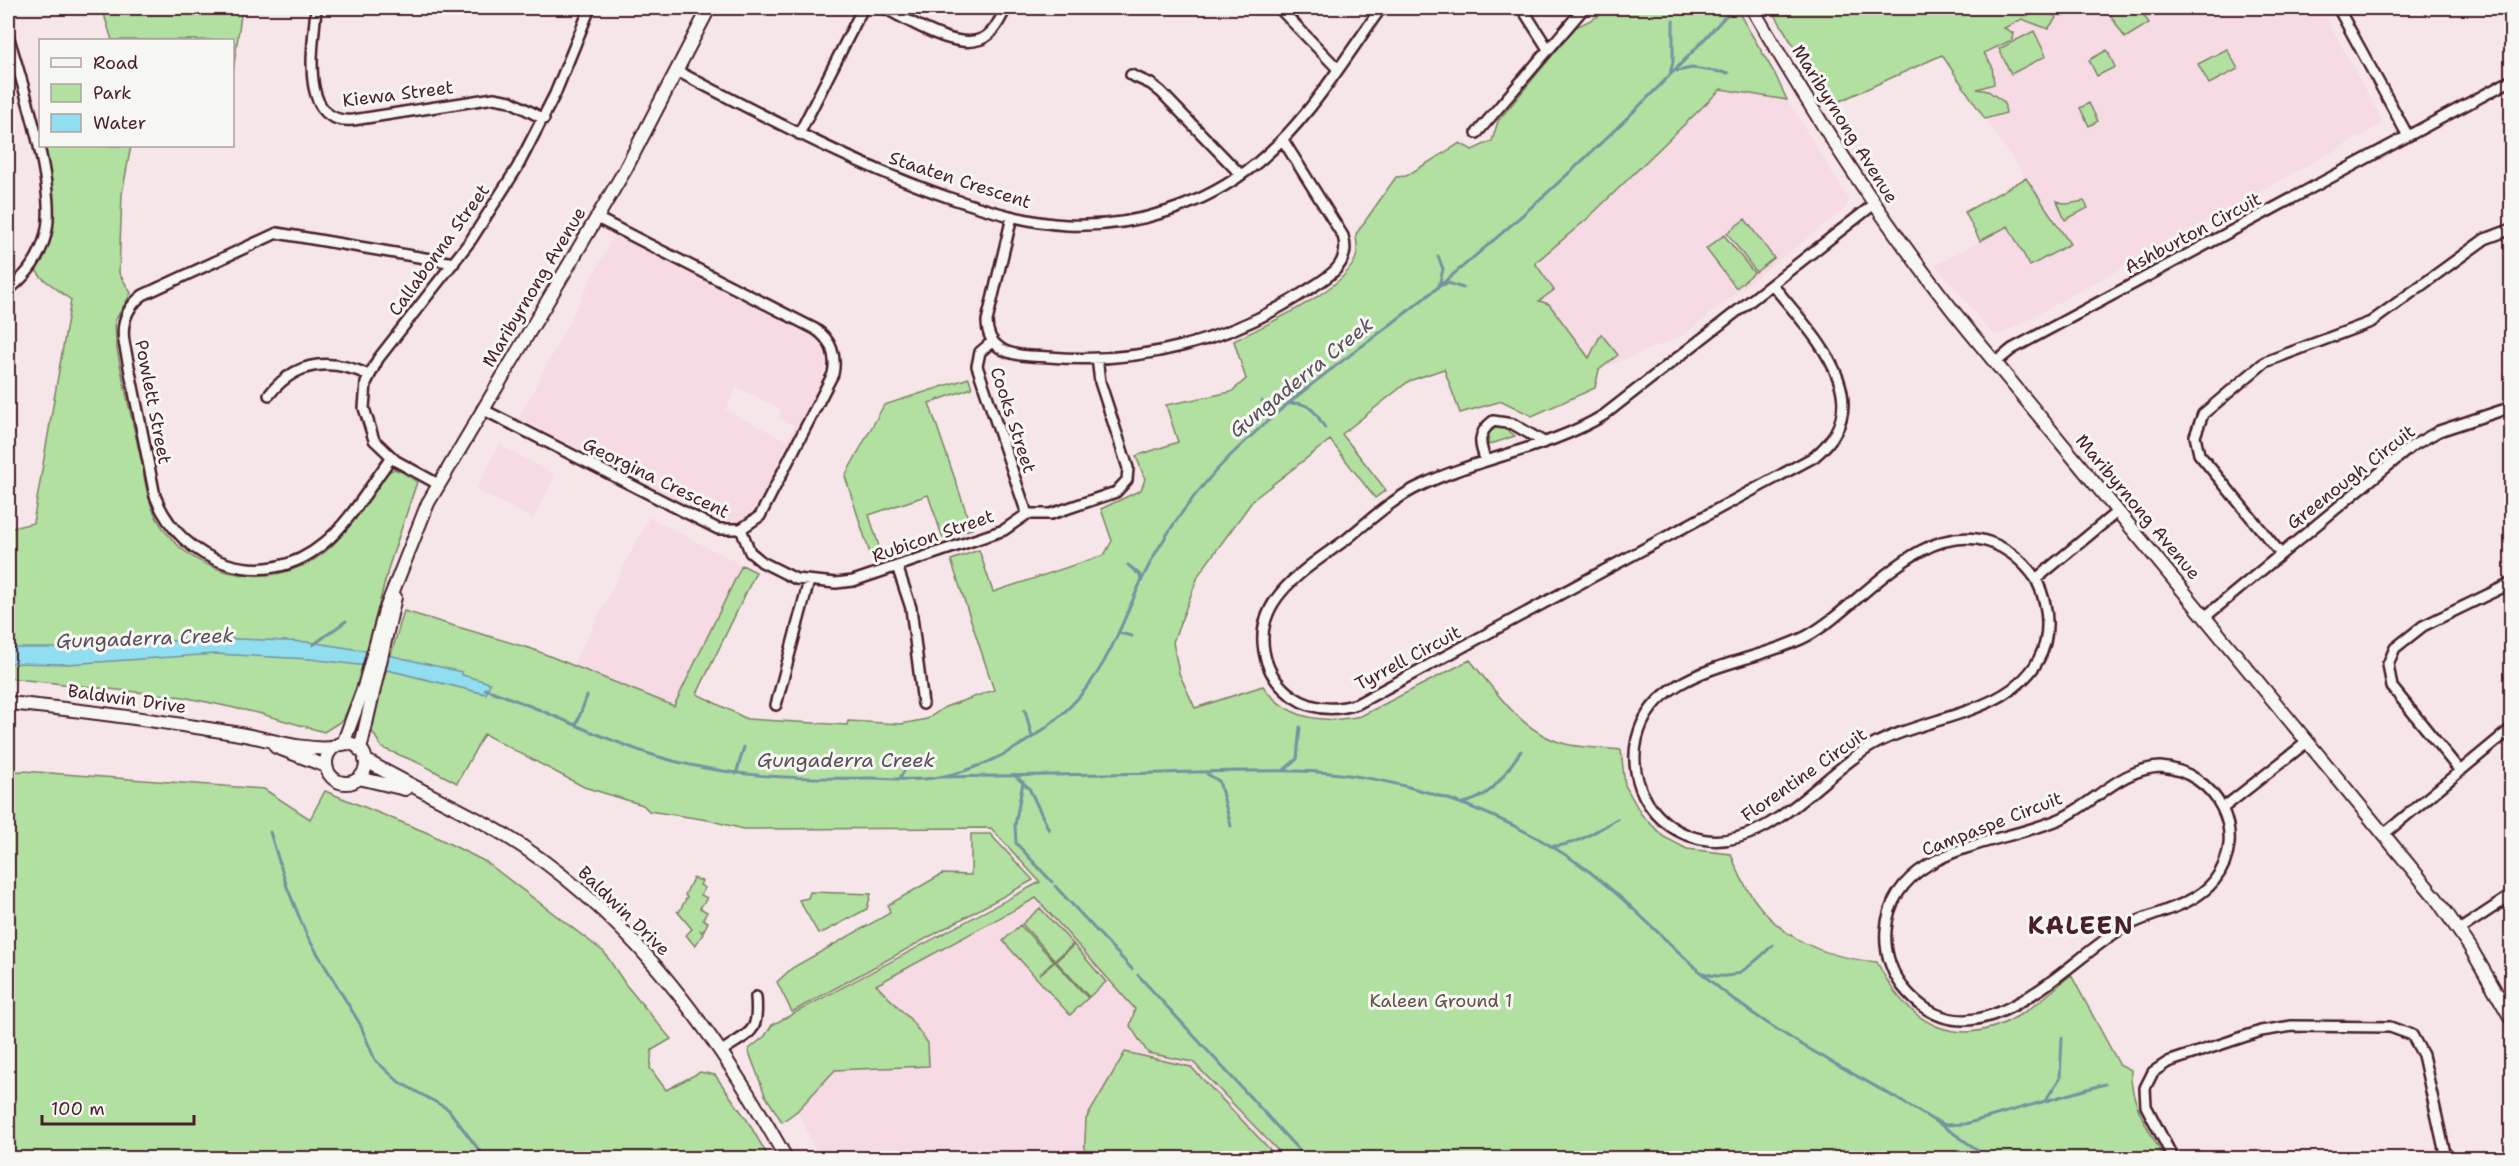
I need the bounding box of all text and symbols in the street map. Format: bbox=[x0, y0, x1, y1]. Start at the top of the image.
legend bbox=[39, 39, 234, 147]
street label: Maribyrnong Avenue bbox=[1786, 40, 1904, 208]
text: Road bbox=[93, 51, 138, 75]
street label: Kiewa Street bbox=[341, 75, 455, 113]
text: Park bbox=[93, 81, 132, 105]
text: Water bbox=[93, 111, 146, 135]
street label: Staaten Crescent bbox=[886, 146, 1034, 214]
street label: Callabonna Street bbox=[383, 179, 495, 321]
street label: Ashburton Circuit bbox=[2120, 187, 2266, 279]
street label: Maribyrnong Avenue bbox=[477, 202, 591, 372]
water label: Gungaderra Creek bbox=[1224, 311, 1379, 443]
street label: Powlett Street bbox=[129, 338, 177, 466]
street label: Cooks Street bbox=[985, 364, 1042, 476]
street label: Greenough Circuit bbox=[2282, 419, 2420, 535]
street label: Maribyrnong Avenue bbox=[2070, 429, 2206, 585]
street label: Georgina Crescent bbox=[579, 432, 733, 524]
street label: Rubicon Street bbox=[869, 504, 997, 568]
street label: Tyrrell Circuit bbox=[1351, 620, 1465, 696]
water label: Gungaderra Creek bbox=[56, 622, 235, 654]
street label: Baldwin Drive bbox=[66, 679, 188, 719]
street label: Florentine Circuit bbox=[1736, 723, 1872, 827]
water label: Gungaderra Creek bbox=[757, 747, 936, 773]
street label: Campaspe Circuit bbox=[1918, 786, 2066, 862]
street label: Baldwin Drive bbox=[573, 861, 675, 961]
district label: KALEEN bbox=[2028, 910, 2134, 942]
park label: Kaleen Ground 1 bbox=[1369, 989, 1513, 1013]
scale bar bbox=[42, 1088, 194, 1126]
text: 100 m bbox=[51, 1097, 105, 1121]

